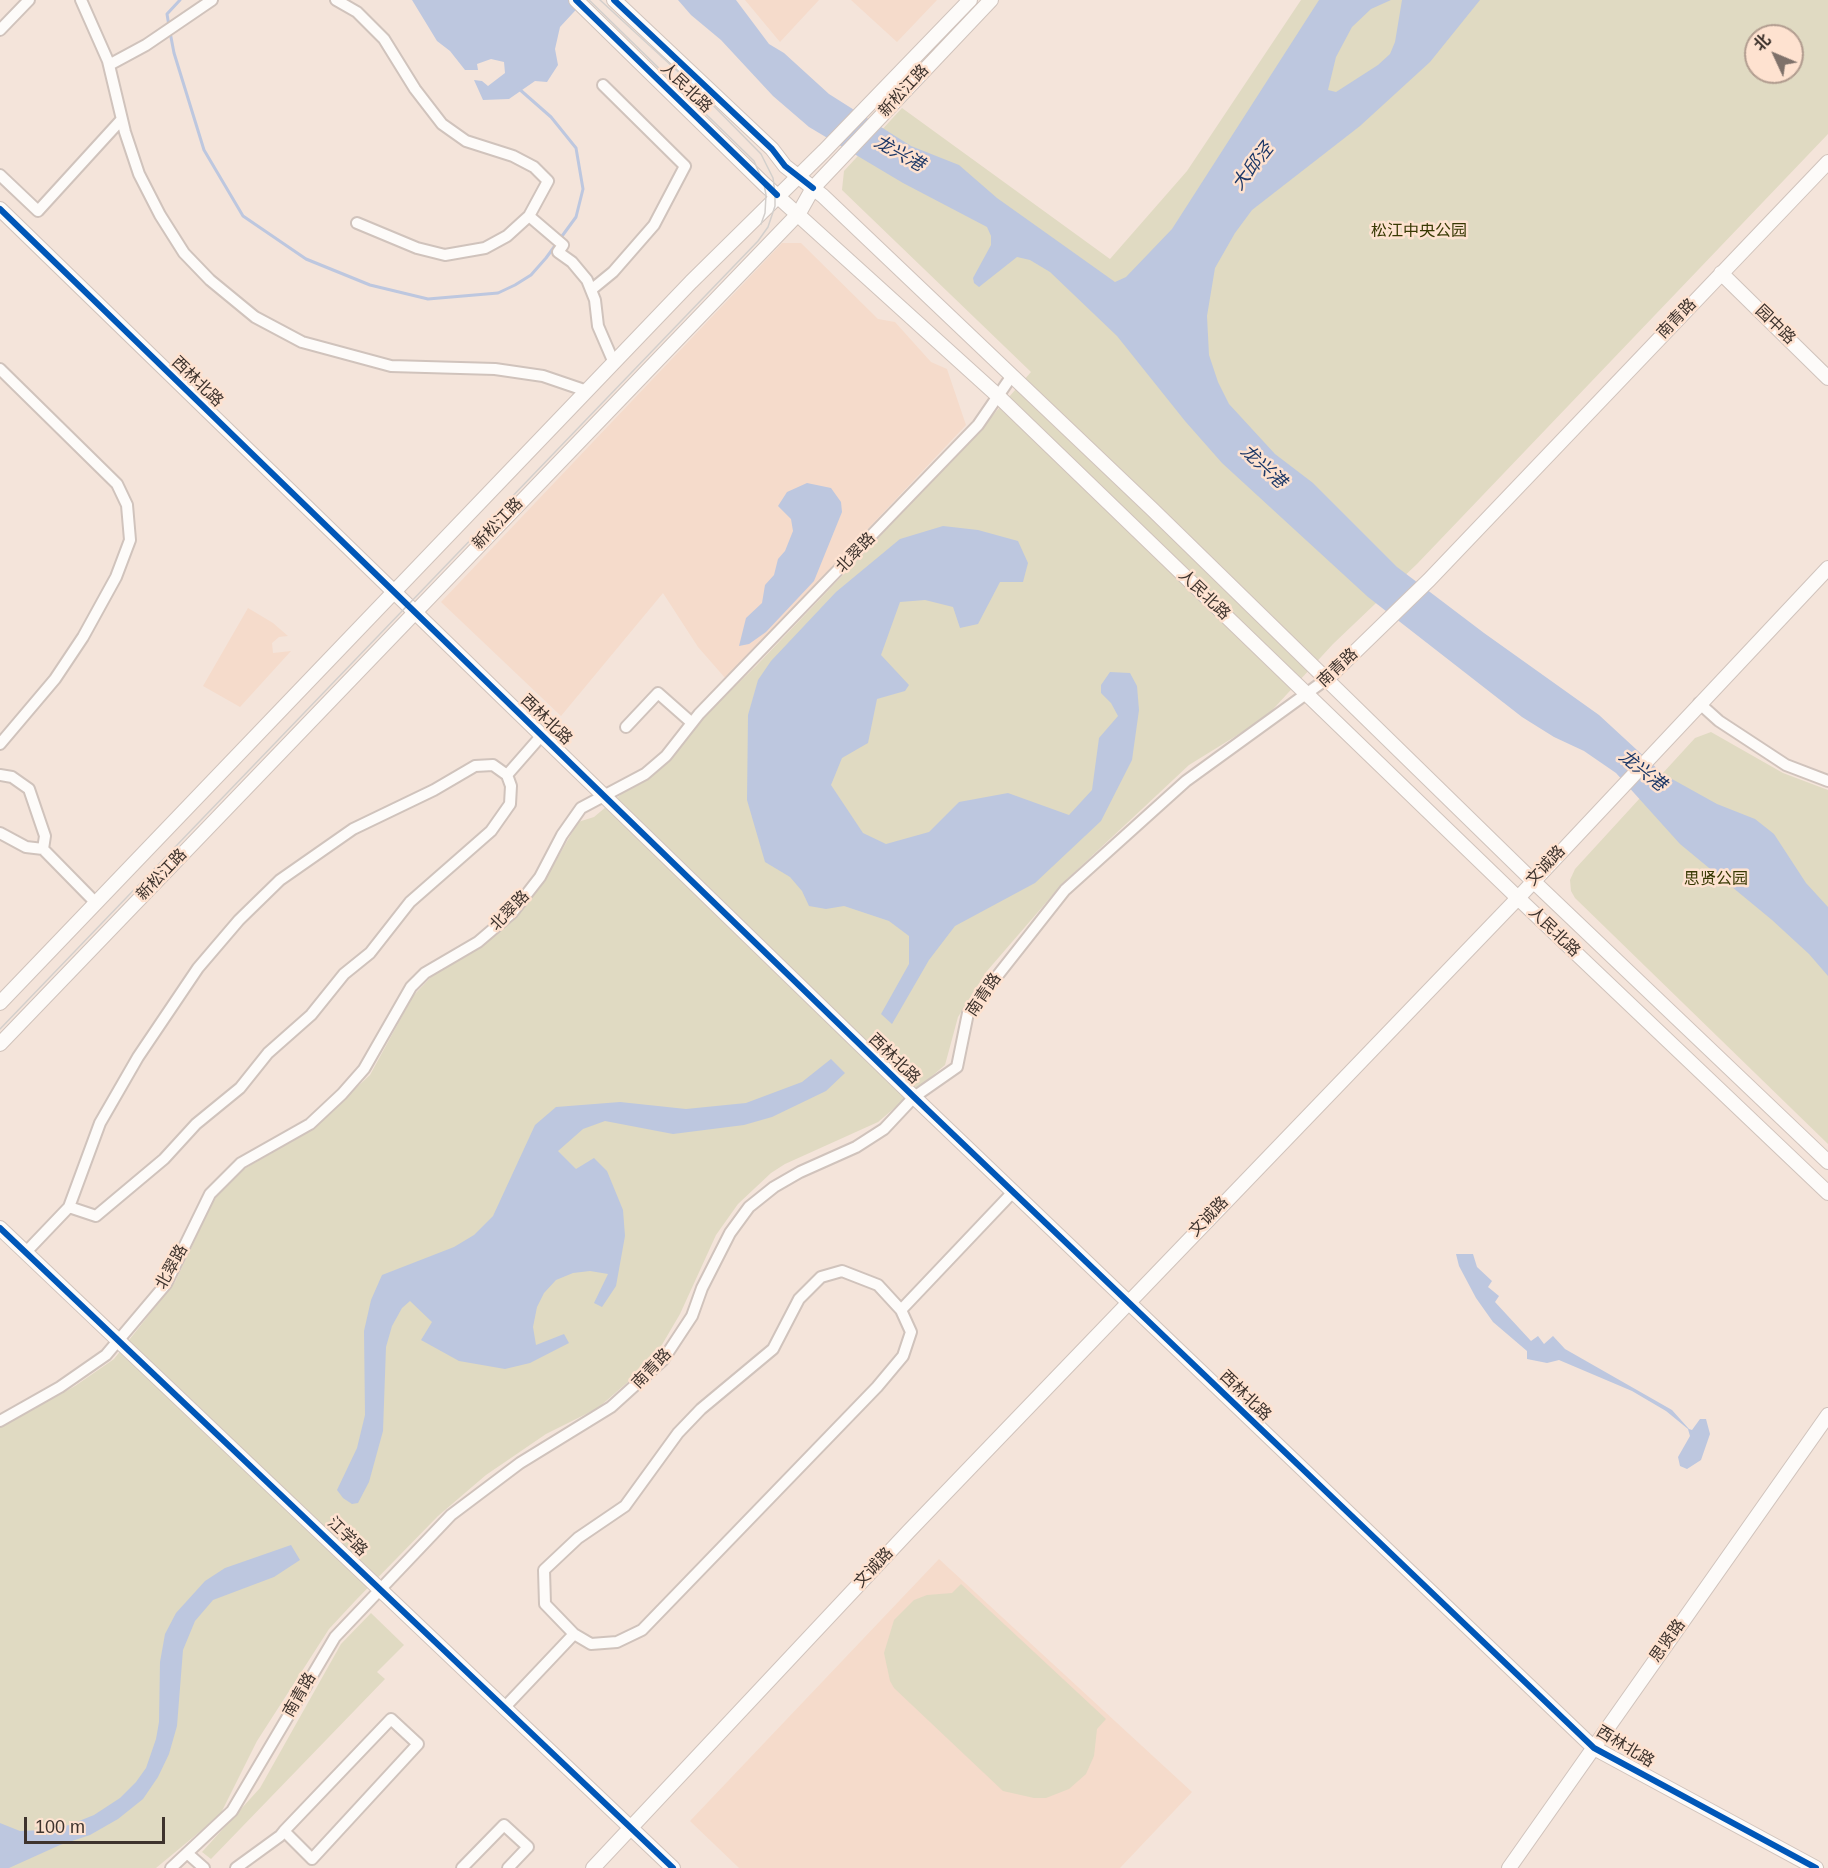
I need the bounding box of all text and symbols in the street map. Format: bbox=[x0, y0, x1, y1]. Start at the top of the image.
north arrow bbox=[1744, 24, 1804, 84]
text: 北 bbox=[1750, 31, 1774, 54]
street label: 人民北路 bbox=[656, 59, 716, 117]
street label: 新松江路 bbox=[875, 61, 933, 121]
water label: 龙兴港 bbox=[870, 131, 928, 177]
water label: 大邱泾 bbox=[1228, 139, 1278, 195]
park label: 松江中央公园 bbox=[1371, 222, 1467, 242]
street label: 南青路 bbox=[1653, 295, 1701, 343]
street label: 园中路 bbox=[1751, 301, 1799, 349]
street label: 西林北路 bbox=[167, 353, 227, 411]
water label: 龙兴港 bbox=[1236, 441, 1290, 493]
street label: 新松江路 bbox=[469, 494, 527, 554]
street label: 北翠路 bbox=[832, 529, 880, 577]
street label: 人民北路 bbox=[1174, 566, 1234, 624]
street label: 南青路 bbox=[1314, 645, 1362, 691]
street label: 西林北路 bbox=[516, 691, 576, 749]
water label: 龙兴港 bbox=[1614, 746, 1670, 796]
street label: 文诚路 bbox=[1523, 842, 1569, 890]
street label: 新松江路 bbox=[133, 845, 191, 905]
park label: 思贤公园 bbox=[1684, 870, 1748, 890]
street label: 北翠路 bbox=[486, 887, 534, 935]
street label: 人民北路 bbox=[1524, 903, 1584, 961]
street label: 南青路 bbox=[963, 970, 1005, 1020]
street label: 西林北路 bbox=[864, 1030, 924, 1088]
street label: 文诚路 bbox=[1185, 1193, 1233, 1241]
street label: 北翠路 bbox=[152, 1241, 192, 1293]
street label: 南青路 bbox=[628, 1345, 676, 1393]
street label: 西林北路 bbox=[1215, 1367, 1275, 1425]
street label: 江学路 bbox=[323, 1513, 371, 1561]
street label: 文诚路 bbox=[851, 1544, 897, 1592]
street label: 思贤路 bbox=[1646, 1616, 1690, 1666]
street label: 南青路 bbox=[280, 1669, 320, 1721]
street label: 西林北路 bbox=[1593, 1722, 1657, 1772]
scale bar bbox=[27, 1805, 168, 1843]
text: 100 m bbox=[35, 1817, 85, 1837]

